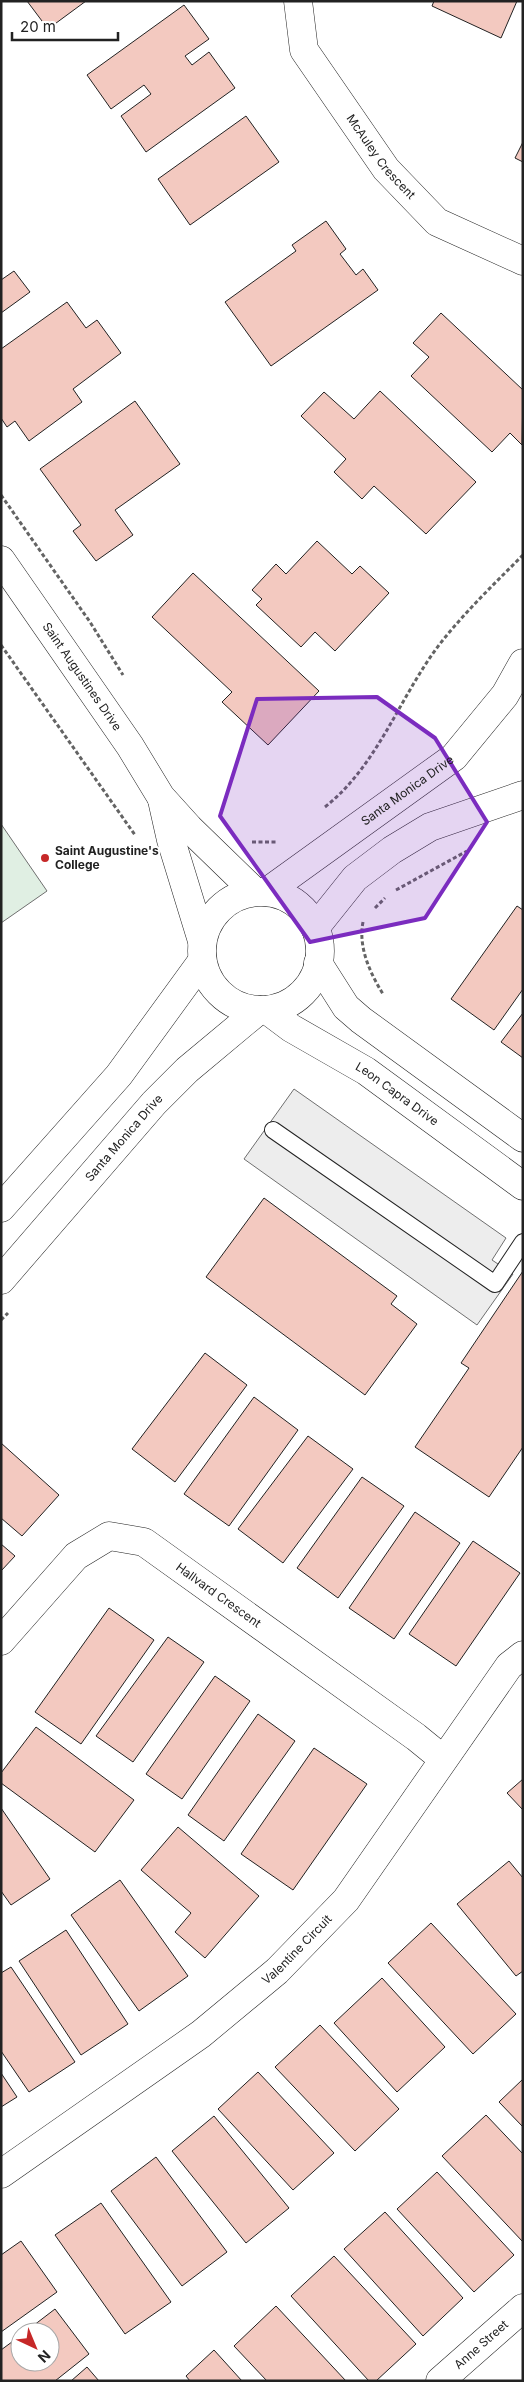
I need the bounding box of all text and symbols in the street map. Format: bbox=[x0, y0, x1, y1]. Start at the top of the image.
scale bar bbox=[12, 10, 119, 42]
text: 20 m bbox=[20, 17, 56, 36]
street label: McAuley Crescent bbox=[343, 111, 419, 202]
street label: Saint Augustines Drive bbox=[40, 619, 125, 733]
street label: Santa Monica Drive bbox=[358, 752, 457, 828]
place label: Saint Augustine's College bbox=[55, 843, 159, 872]
marker: Saint Augustine's College bbox=[39, 852, 51, 864]
street label: Leon Capra Drive bbox=[353, 1059, 442, 1129]
street label: Santa Monica Drive bbox=[82, 1091, 166, 1184]
street label: Hallvard Crescent bbox=[173, 1559, 264, 1631]
street label: Valentine Circuit bbox=[259, 1911, 335, 1987]
street label: Anne Street bbox=[451, 2317, 511, 2372]
north arrow bbox=[10, 2322, 60, 2372]
text: N bbox=[35, 2347, 54, 2367]

